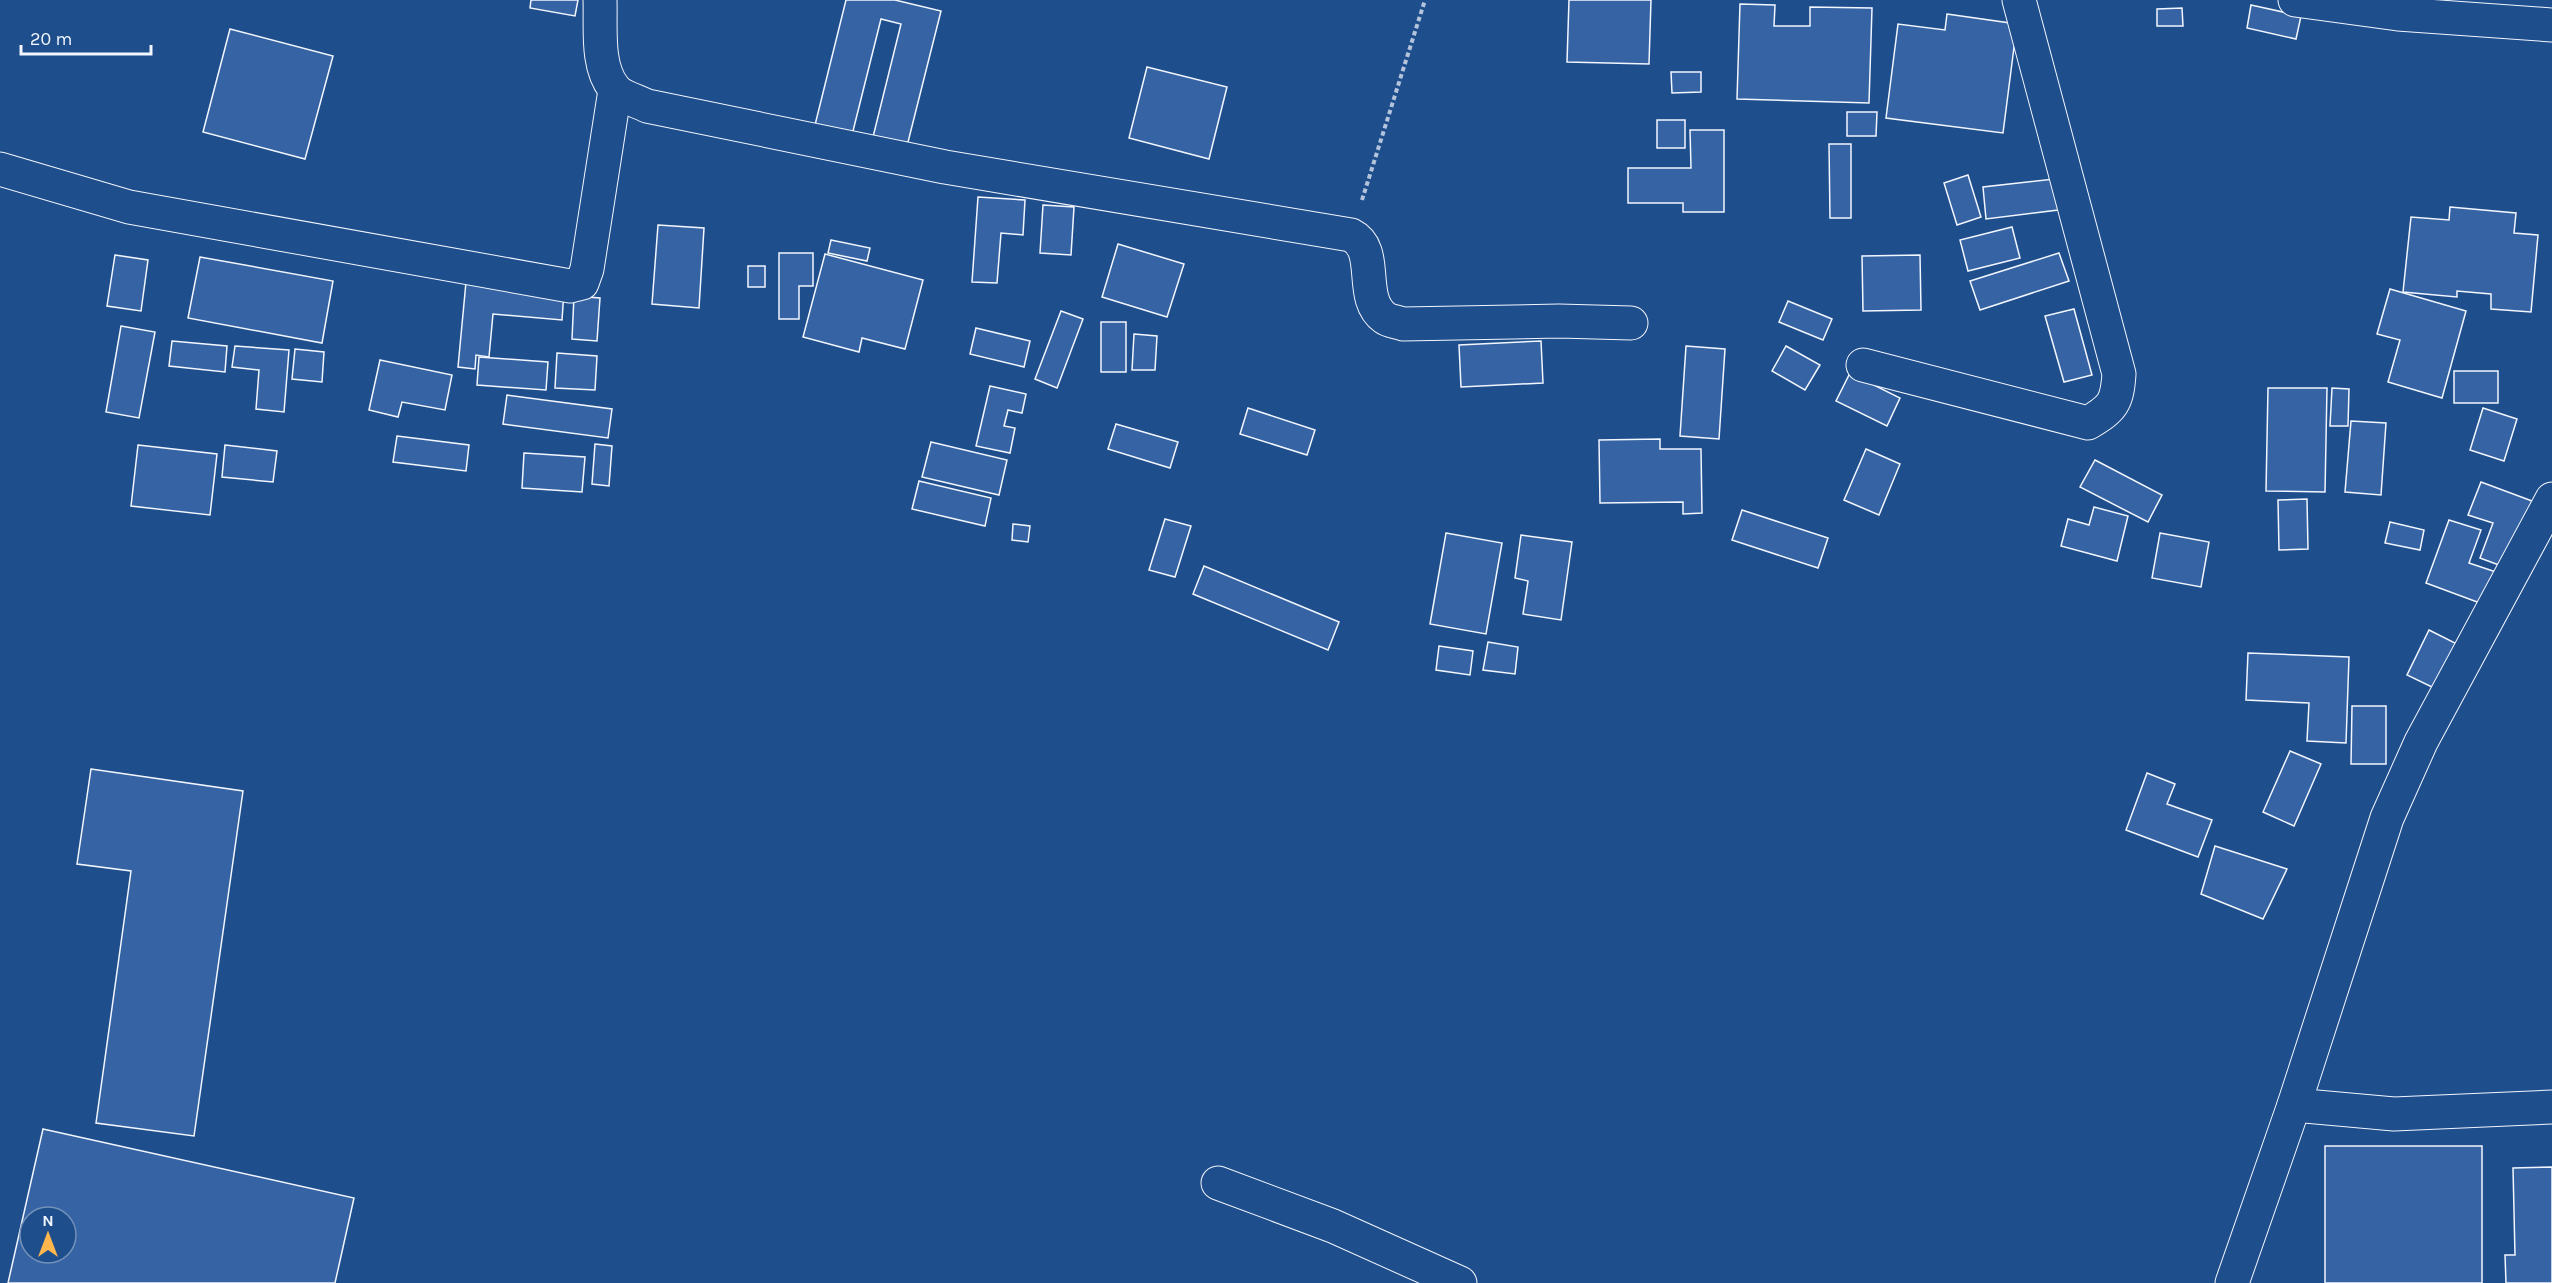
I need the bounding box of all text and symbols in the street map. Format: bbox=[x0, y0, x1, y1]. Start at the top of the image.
scale bar bbox=[21, 18, 152, 56]
text: 20 m bbox=[30, 28, 72, 50]
north arrow bbox=[18, 1205, 78, 1265]
text: N bbox=[42, 1211, 54, 1230]

